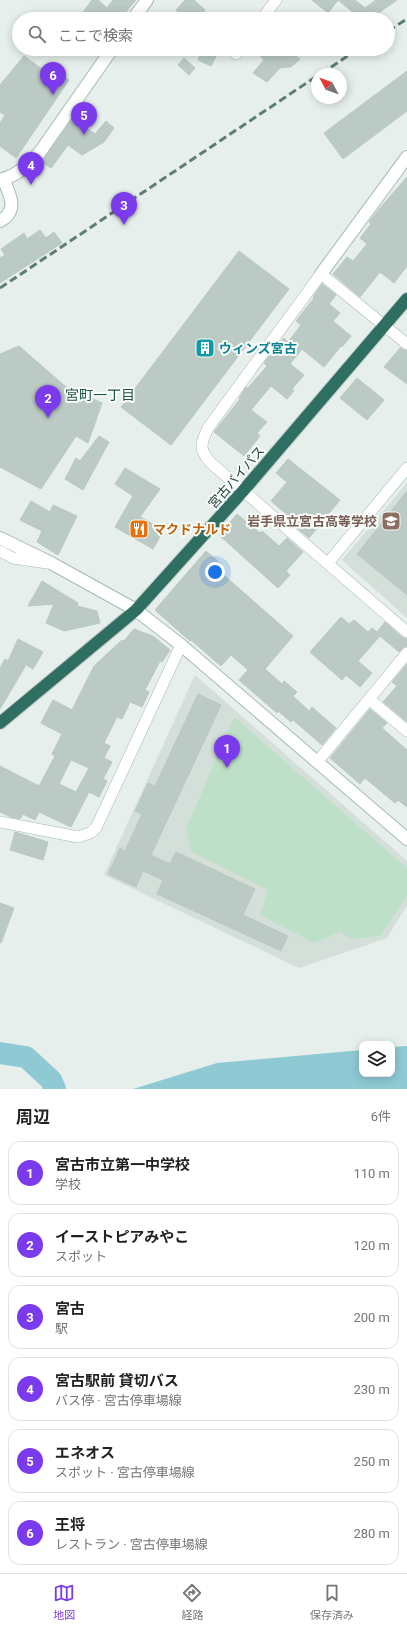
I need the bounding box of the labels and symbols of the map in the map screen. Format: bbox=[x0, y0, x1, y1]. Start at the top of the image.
pin: 6 bbox=[40, 62, 66, 95]
north arrow bbox=[311, 68, 347, 104]
pin: 5 bbox=[71, 102, 97, 135]
pin: 4 bbox=[18, 152, 44, 185]
pin: 3 bbox=[111, 192, 137, 225]
building icon: ウィンズ宮古 bbox=[194, 337, 216, 359]
place label: ウィンズ宮古 bbox=[219, 341, 297, 356]
pin: 2 bbox=[35, 385, 61, 418]
district label: 宮町一丁目 bbox=[65, 387, 135, 403]
street label: 宮古バイパス bbox=[205, 443, 268, 512]
school or university icon: 岩手県立宮古高等学校 bbox=[380, 510, 402, 532]
place label: 岩手県立宮古高等学校 bbox=[247, 514, 377, 529]
restaurant icon: マクドナルド bbox=[128, 518, 150, 540]
place label: マクドナルド bbox=[153, 522, 231, 537]
your location bbox=[205, 562, 225, 582]
pin: 1 bbox=[214, 735, 240, 768]

